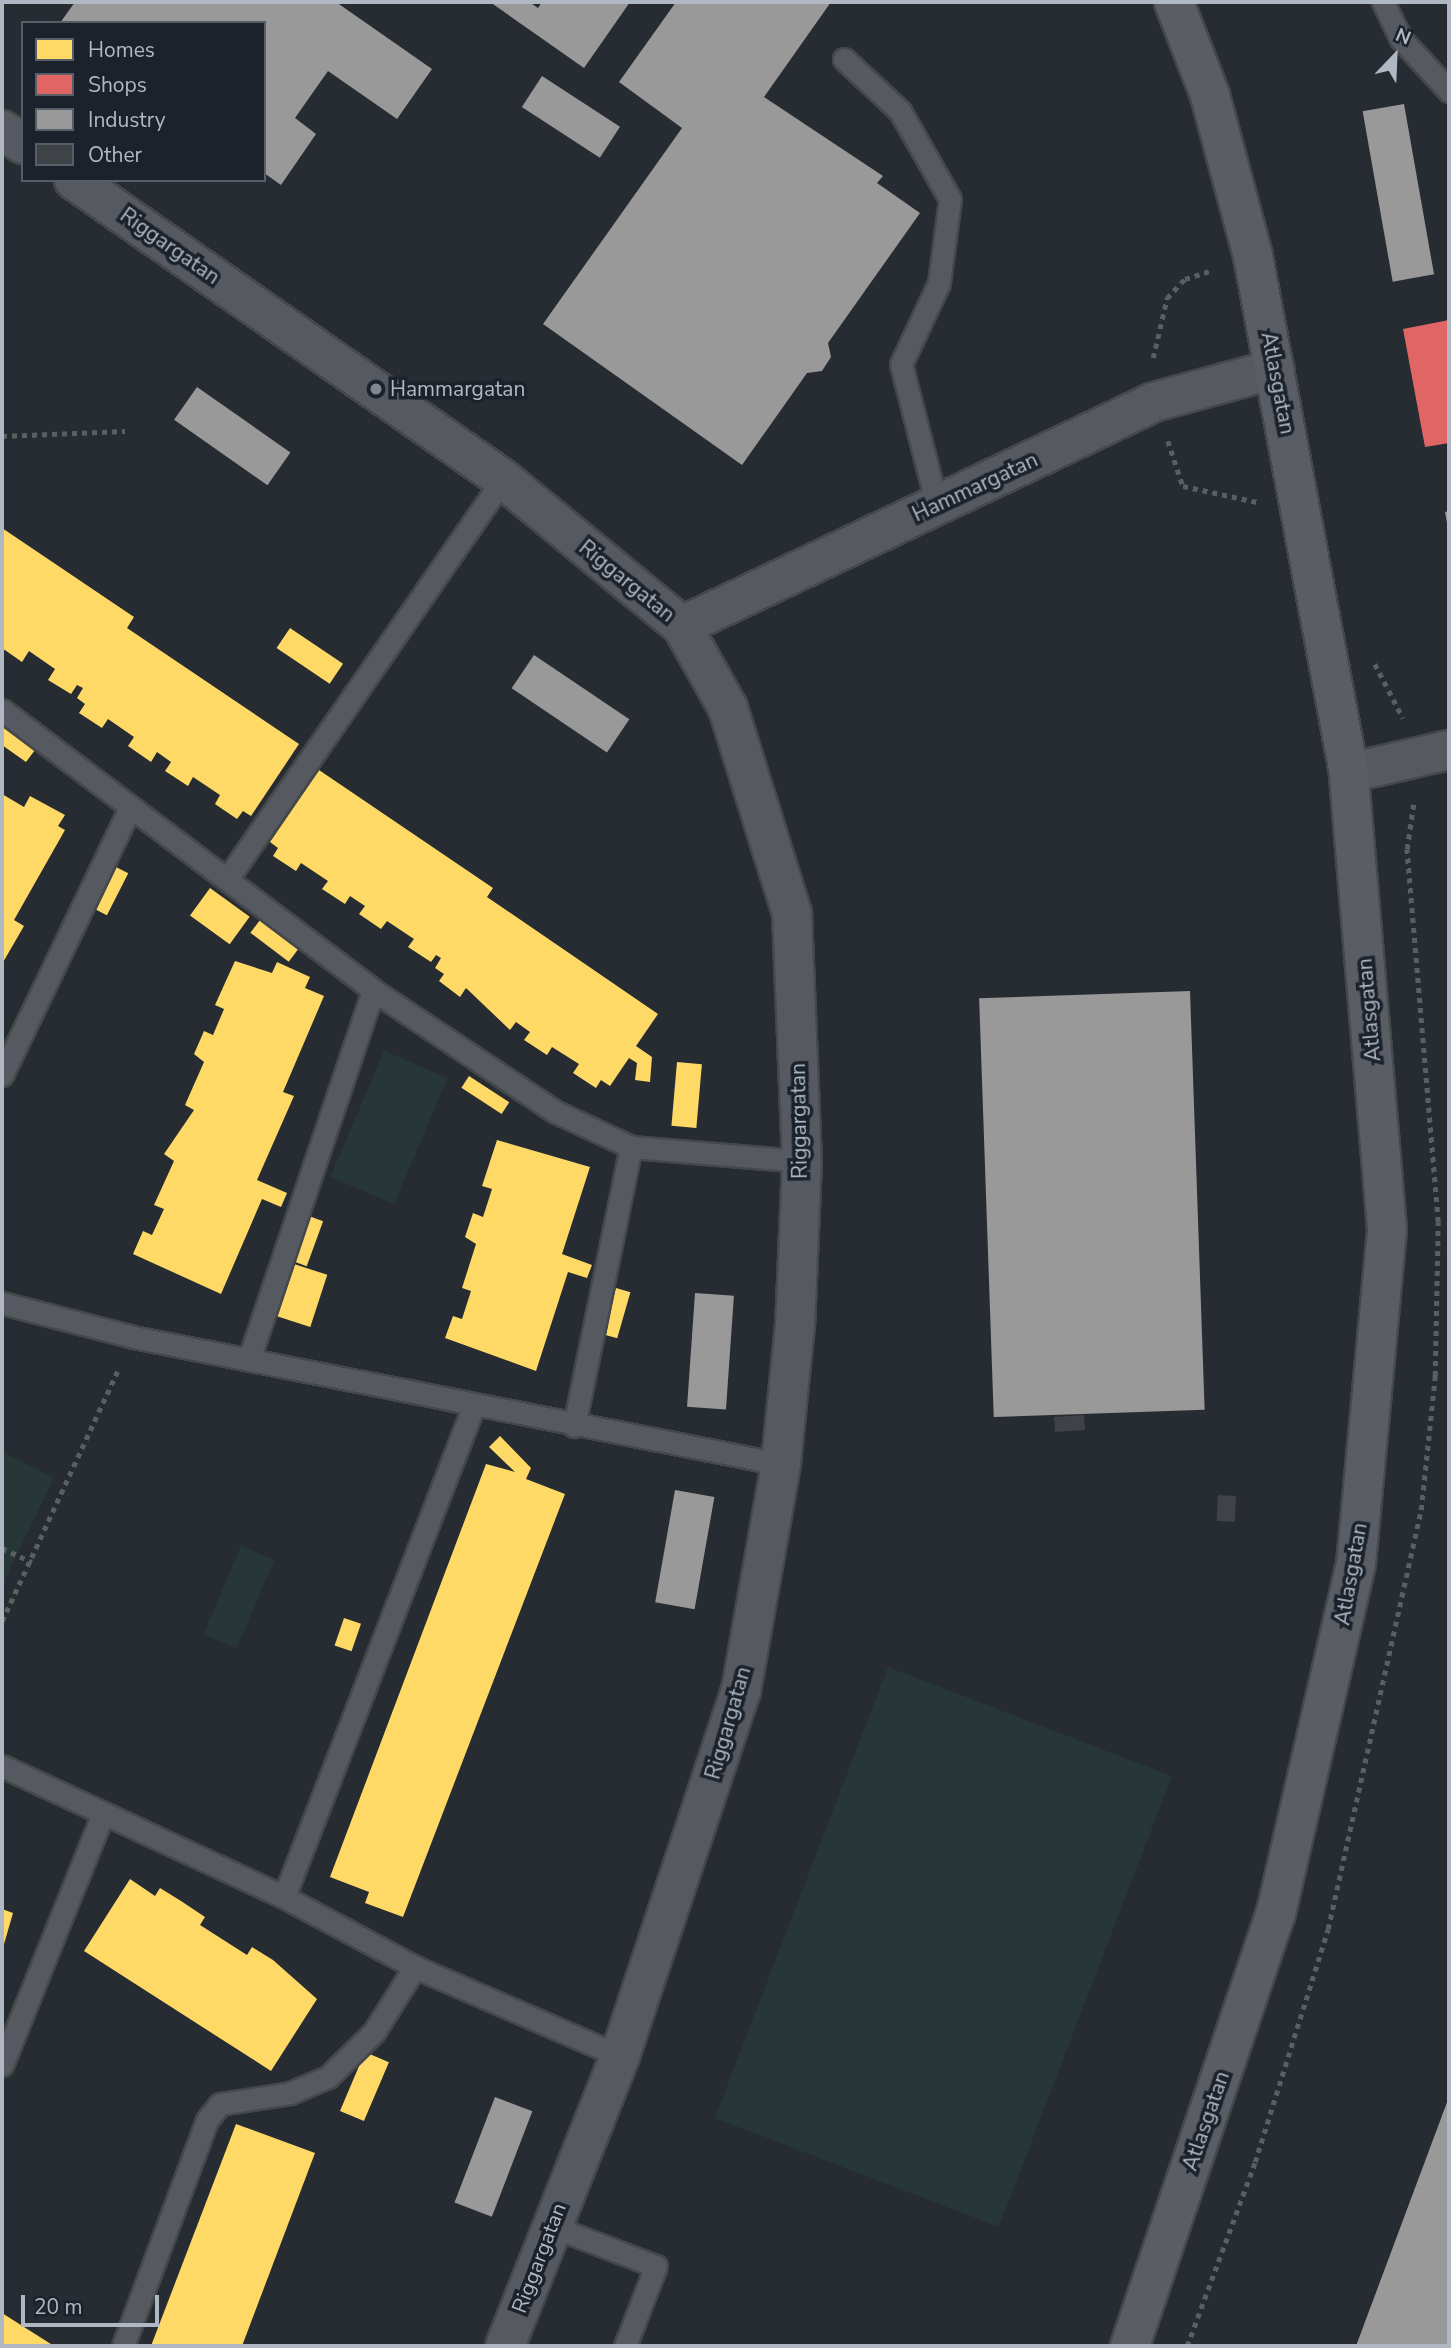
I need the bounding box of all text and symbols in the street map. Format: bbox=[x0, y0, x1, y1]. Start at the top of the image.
legend bbox=[21, 21, 266, 182]
north arrow bbox=[1360, 21, 1430, 91]
text: N bbox=[1392, 22, 1415, 51]
text: Homes bbox=[88, 36, 155, 64]
text: Shops bbox=[88, 71, 147, 99]
text: Industry bbox=[88, 106, 166, 134]
text: Other bbox=[88, 141, 142, 169]
street label: Riggargatan bbox=[115, 202, 225, 290]
street label: Atlasgatan bbox=[1256, 330, 1300, 436]
place label: Hammargatan bbox=[390, 376, 525, 402]
marker: Hammargatan bbox=[368, 381, 384, 397]
street label: Hammargatan bbox=[908, 447, 1042, 527]
street label: Riggargatan bbox=[574, 535, 680, 627]
street label: Atlasgatan bbox=[1352, 957, 1386, 1063]
street label: Riggargatan bbox=[785, 1063, 813, 1179]
street label: Atlasgatan bbox=[1330, 1521, 1372, 1627]
street label: Riggargatan bbox=[700, 1664, 756, 1782]
street label: Atlasgatan bbox=[1177, 2068, 1235, 2174]
street label: Riggargatan bbox=[506, 2199, 572, 2317]
scale bar bbox=[24, 2282, 163, 2326]
text: 20 m bbox=[34, 2293, 83, 2321]

